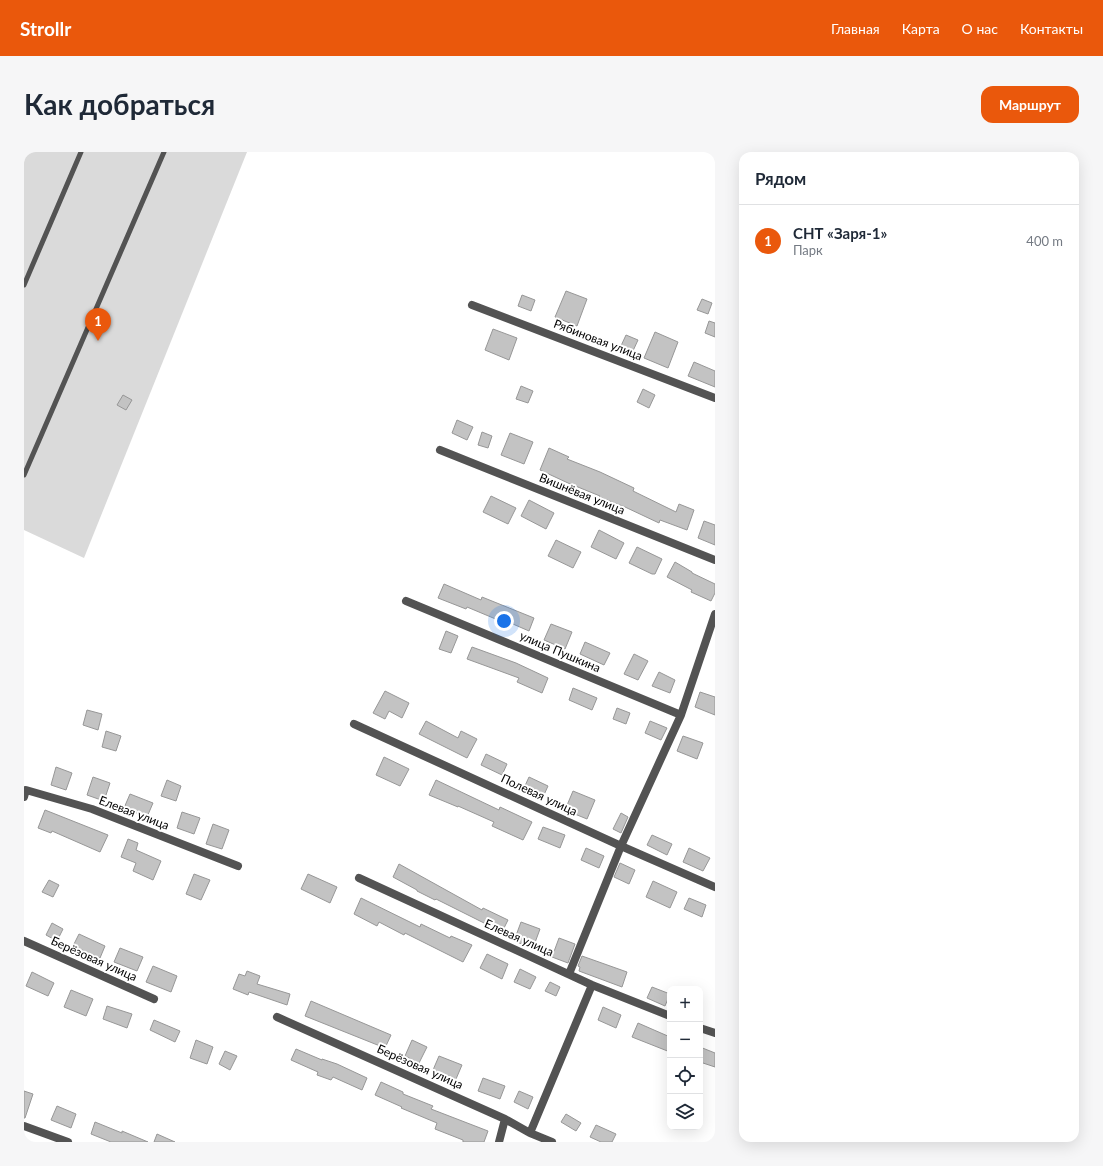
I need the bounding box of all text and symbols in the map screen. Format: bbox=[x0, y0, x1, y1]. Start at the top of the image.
text: Strollr bbox=[20, 17, 71, 40]
text: Главная bbox=[831, 20, 880, 37]
text: Карта bbox=[902, 20, 940, 37]
text: О нас bbox=[962, 20, 998, 37]
text: Контакты bbox=[1020, 20, 1083, 37]
button: Маршрут bbox=[981, 86, 1079, 123]
text: Как добраться bbox=[24, 87, 215, 121]
text: Рядом bbox=[755, 168, 806, 189]
text: СНТ «Заря-1» bbox=[793, 224, 887, 242]
text: 1 bbox=[764, 233, 772, 249]
text: 400 m bbox=[1026, 233, 1063, 249]
text: Парк bbox=[793, 242, 823, 258]
pin: 1 bbox=[85, 308, 111, 341]
street label: Рябиновая улица bbox=[552, 316, 645, 363]
street label: Вишнёвая улица bbox=[537, 470, 627, 518]
your location bbox=[494, 611, 514, 631]
street label: улица Пушкина bbox=[517, 628, 603, 675]
street label: Полевая улица bbox=[499, 770, 580, 819]
street label: Елевая улица bbox=[97, 792, 171, 833]
street label: Елевая улица bbox=[482, 916, 556, 959]
street label: Берёзовая улица bbox=[49, 933, 140, 984]
map controls bbox=[667, 986, 703, 1130]
button: + bbox=[667, 986, 703, 1022]
button: − bbox=[667, 1022, 703, 1058]
street label: Берёзовая улица bbox=[375, 1041, 466, 1092]
button: locate bbox=[667, 1058, 703, 1094]
button: layers bbox=[667, 1094, 703, 1130]

